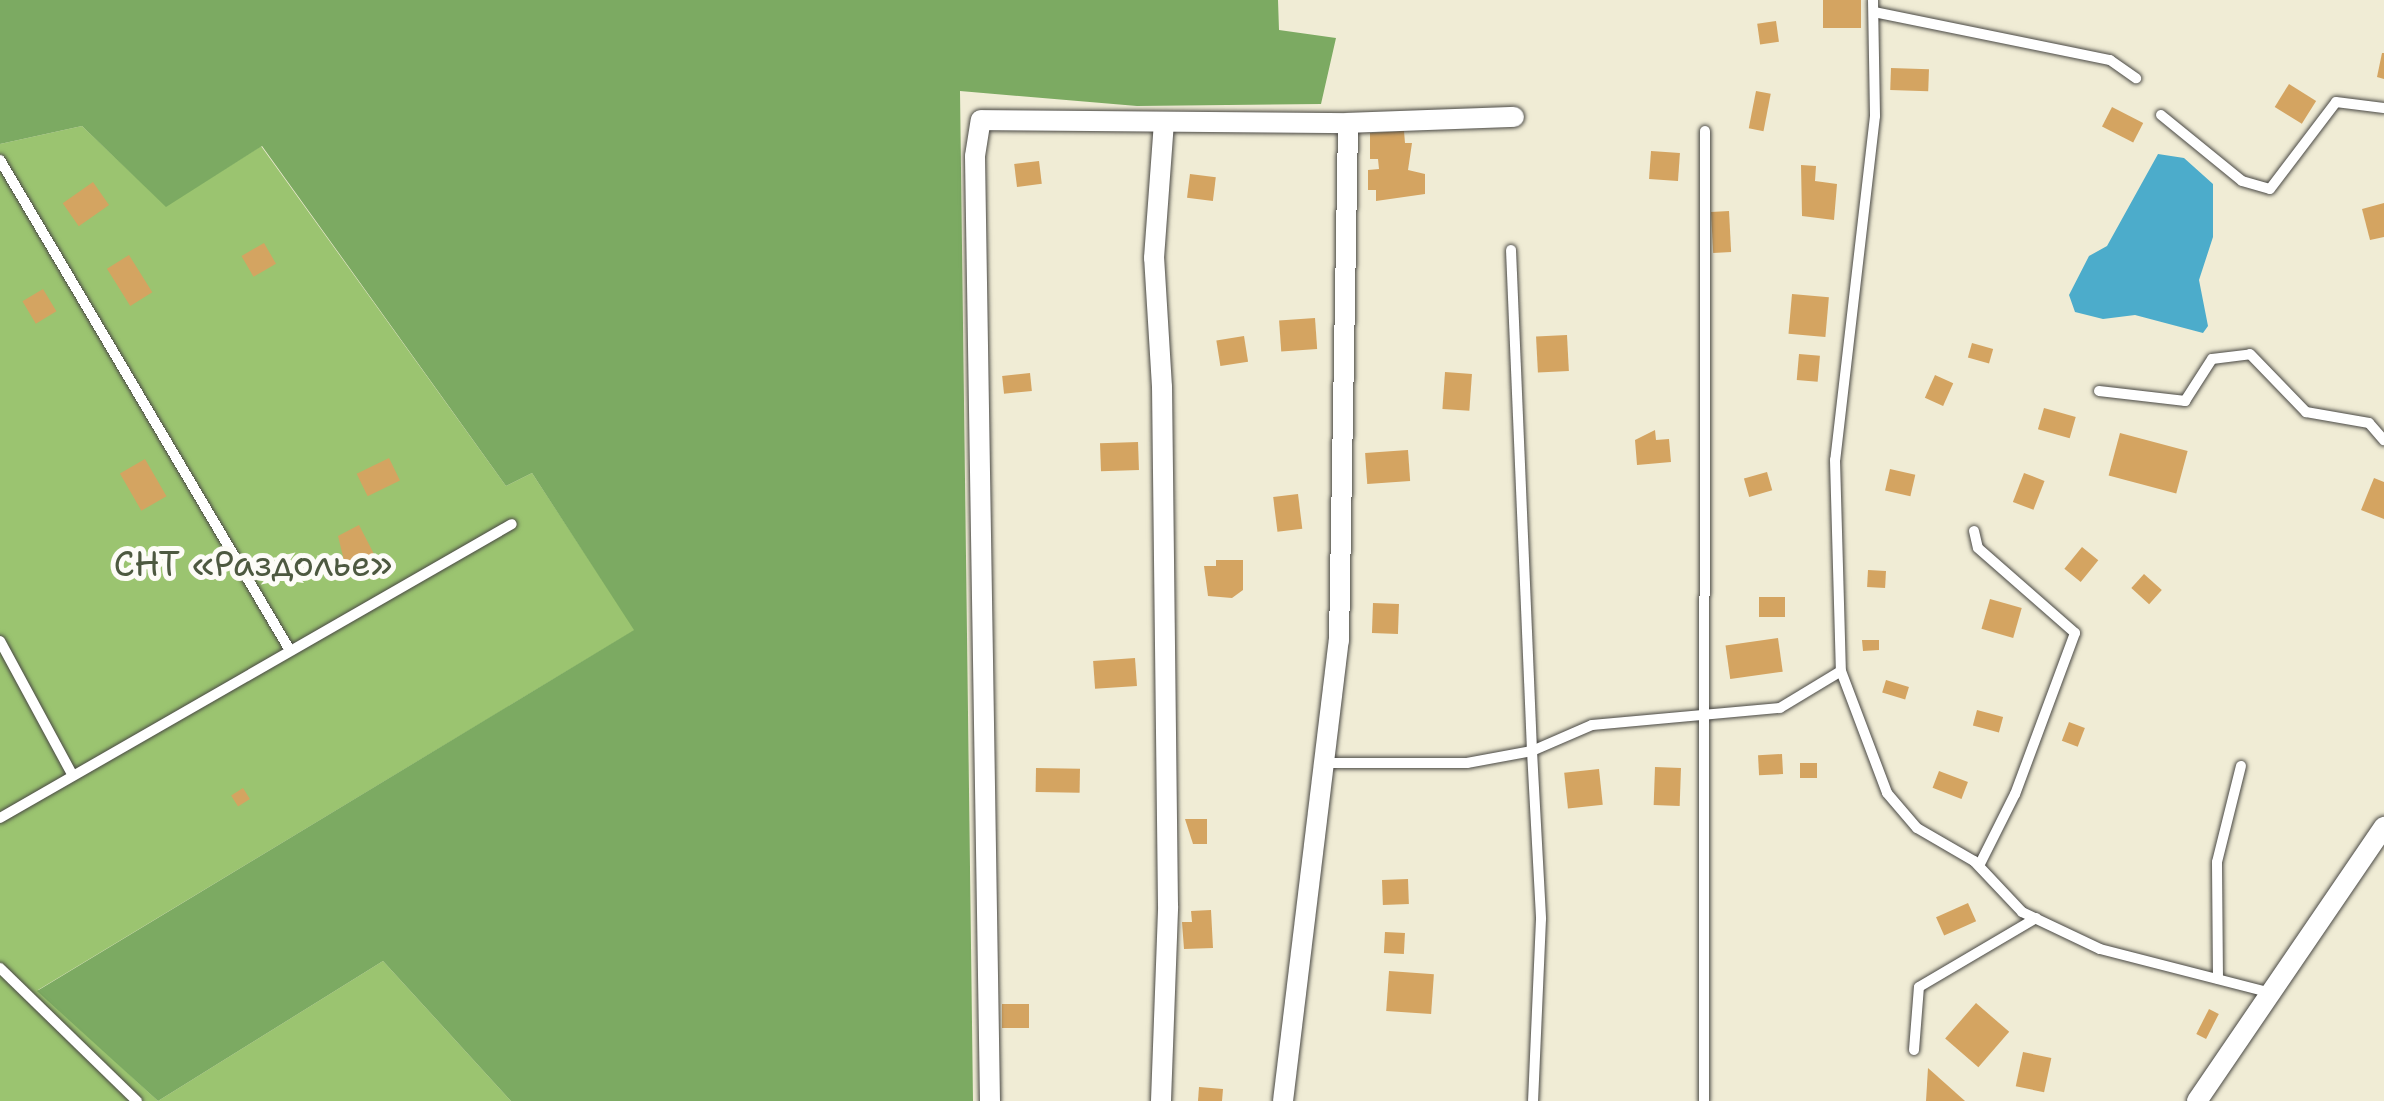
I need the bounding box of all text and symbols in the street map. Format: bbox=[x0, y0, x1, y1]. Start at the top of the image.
park label: СНТ «Раздолье» bbox=[114, 543, 392, 585]

